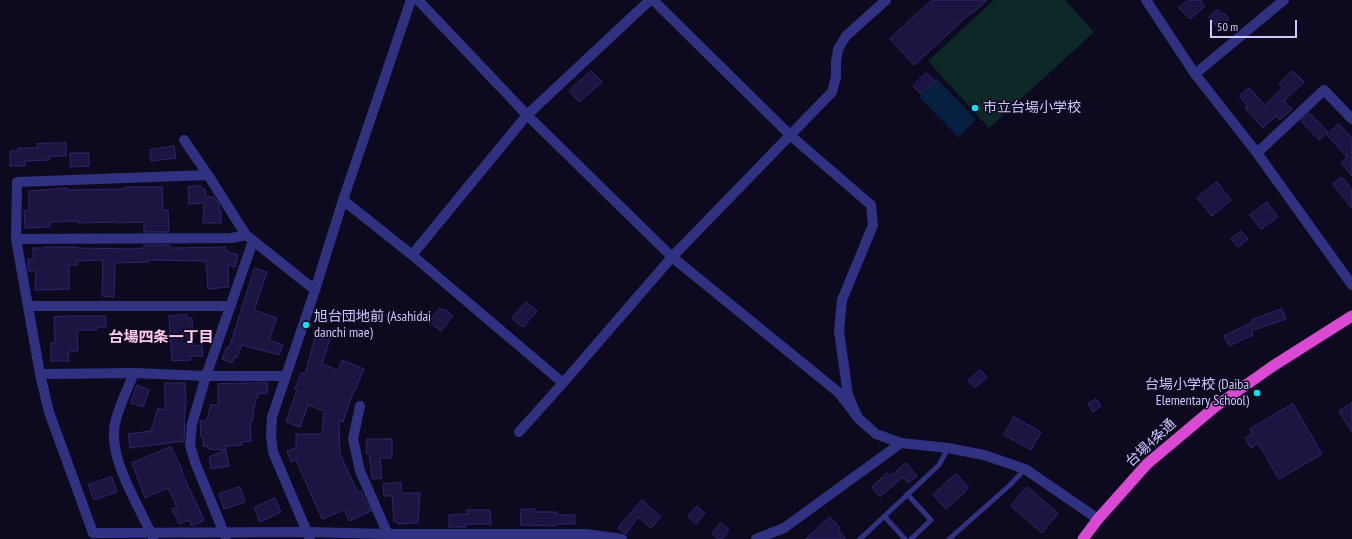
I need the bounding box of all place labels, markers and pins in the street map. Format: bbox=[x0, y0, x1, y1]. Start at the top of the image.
place label: 市立台場小学校 bbox=[983, 100, 1081, 116]
marker: 市立台場小学校 bbox=[970, 103, 980, 113]
place label: 旭台団地前 (Asahidai danchi mae) bbox=[314, 309, 431, 342]
marker: 旭台団地前 (Asahidai danchi mae) bbox=[301, 320, 311, 330]
place label: 台場小学校 (Daiba Elementary School) bbox=[1145, 377, 1249, 410]
marker: 台場小学校 (Daiba Elementary School) bbox=[1252, 388, 1262, 398]

